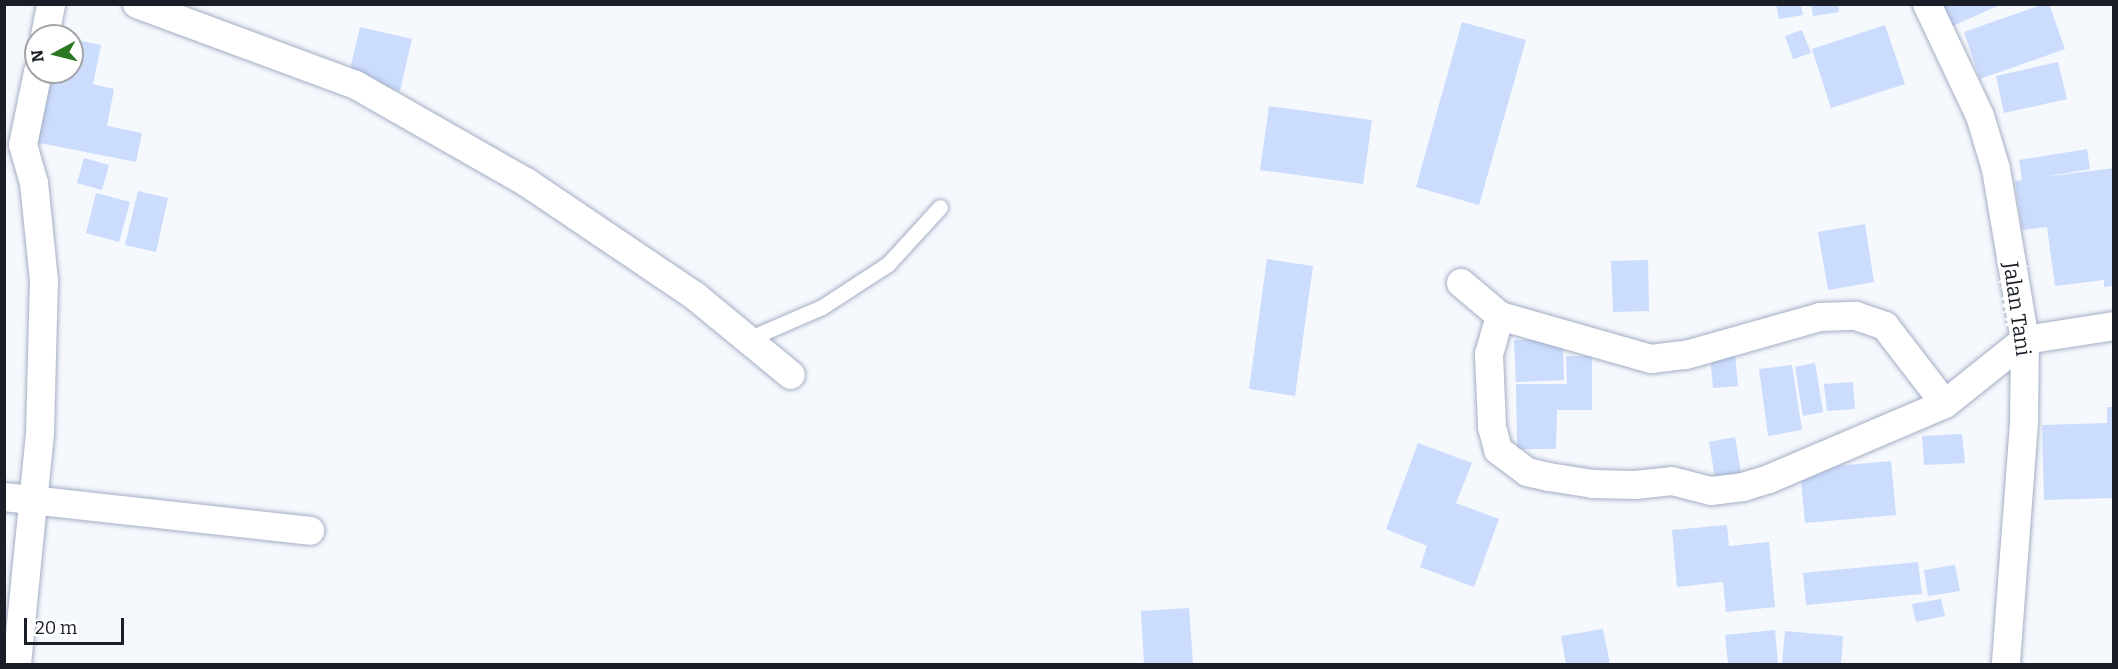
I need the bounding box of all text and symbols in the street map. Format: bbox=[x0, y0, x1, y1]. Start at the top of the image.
north arrow bbox=[24, 24, 84, 84]
text: N bbox=[27, 49, 48, 63]
street label: Jalan Tani bbox=[1998, 260, 2036, 358]
scale bar bbox=[27, 606, 128, 644]
text: 20 m bbox=[35, 617, 77, 639]

